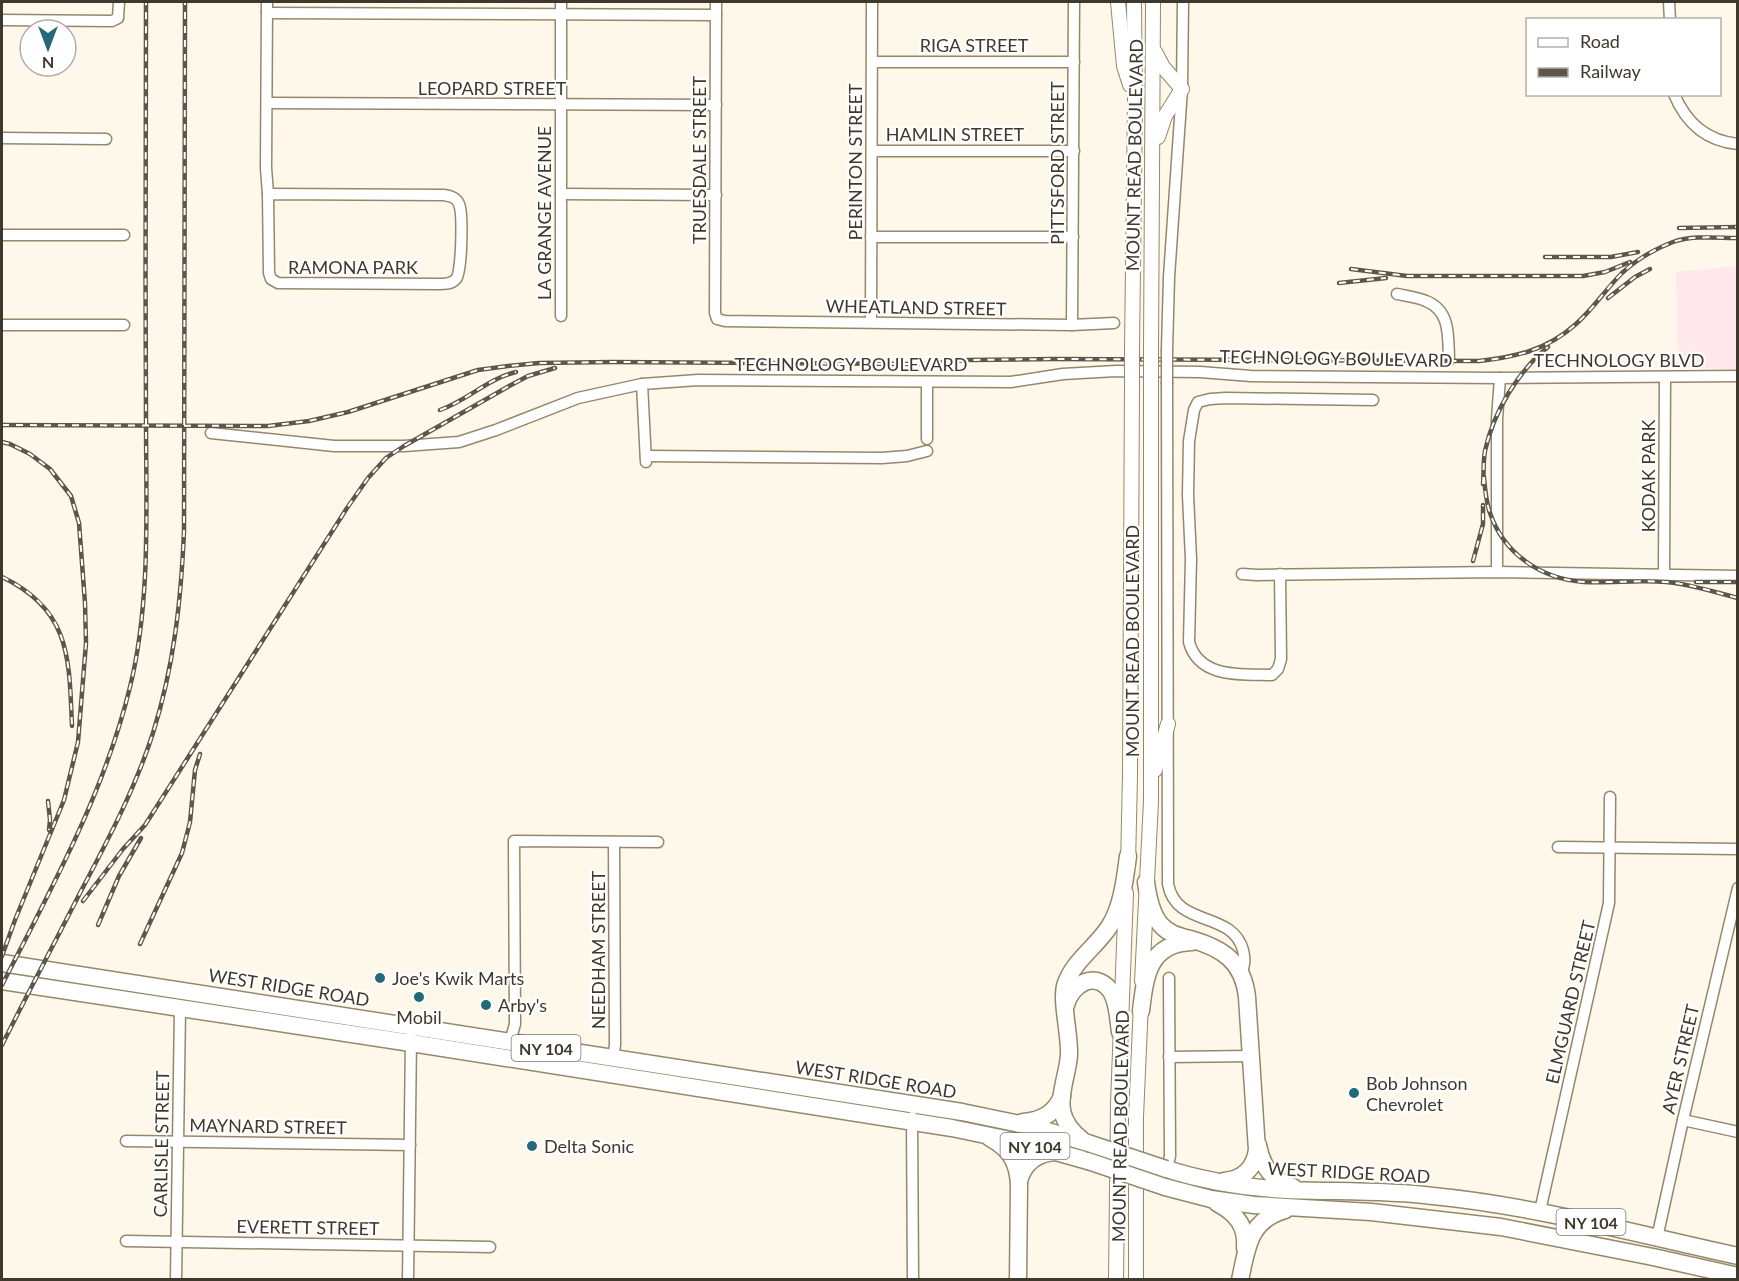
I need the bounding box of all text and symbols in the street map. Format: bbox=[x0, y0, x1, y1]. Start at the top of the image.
north arrow bbox=[18, 18, 78, 78]
legend bbox=[1526, 18, 1721, 96]
text: Road bbox=[1580, 30, 1620, 52]
street label: RIGA STREET bbox=[920, 34, 1029, 56]
street label: MOUNT READ BOULEVARD bbox=[1121, 39, 1147, 271]
text: N bbox=[42, 54, 54, 73]
text: Railway bbox=[1580, 60, 1641, 82]
street label: TRUESDALE STREET bbox=[688, 76, 710, 244]
street label: LEOPARD STREET bbox=[418, 77, 567, 99]
street label: PITTSFORD STREET bbox=[1046, 81, 1068, 245]
street label: PERINTON STREET bbox=[844, 83, 866, 241]
street label: HAMLIN STREET bbox=[886, 123, 1025, 145]
street label: LA GRANGE AVENUE bbox=[533, 126, 555, 300]
street label: RAMONA PARK bbox=[288, 256, 418, 278]
street label: WHEATLAND STREET bbox=[825, 294, 1007, 320]
street label: TECHNOLOGY BOULEVARD bbox=[1219, 345, 1453, 371]
street label: TECHNOLOGY BLVD bbox=[1534, 349, 1704, 371]
street label: TECHNOLOGY BOULEVARD bbox=[735, 353, 968, 375]
street label: KODAK PARK bbox=[1637, 419, 1659, 532]
street label: MOUNT READ BOULEVARD bbox=[1121, 525, 1143, 757]
street label: NEEDHAM STREET bbox=[587, 870, 609, 1029]
street label: ELMGUARD STREET bbox=[1540, 918, 1600, 1086]
street label: WEST RIDGE ROAD bbox=[207, 963, 371, 1011]
place label: Joe's Kwik Marts bbox=[392, 967, 524, 989]
marker: Joe's Kwik Marts bbox=[373, 971, 387, 985]
marker: Mobil bbox=[412, 990, 426, 1004]
place label: Arby's bbox=[498, 994, 547, 1016]
marker: Arby's bbox=[479, 998, 493, 1012]
street label: AYER STREET bbox=[1657, 1002, 1703, 1116]
place label: Mobil bbox=[396, 1006, 442, 1028]
street label: MOUNT READ BOULEVARD bbox=[1107, 1010, 1133, 1242]
road number: NY 104 bbox=[512, 1035, 580, 1061]
street label: WEST RIDGE ROAD bbox=[794, 1055, 958, 1103]
street label: CARLISLE STREET bbox=[149, 1070, 173, 1218]
place label: Bob Johnson Chevrolet bbox=[1366, 1072, 1468, 1115]
marker: Bob Johnson Chevrolet bbox=[1347, 1086, 1361, 1100]
street label: MAYNARD STREET bbox=[189, 1114, 347, 1138]
road number: NY 104 bbox=[1000, 1133, 1070, 1159]
place label: Delta Sonic bbox=[544, 1135, 635, 1157]
marker: Delta Sonic bbox=[525, 1139, 539, 1153]
street label: WEST RIDGE ROAD bbox=[1267, 1157, 1431, 1187]
road number: NY 104 bbox=[1556, 1209, 1626, 1235]
street label: EVERETT STREET bbox=[236, 1215, 380, 1239]

